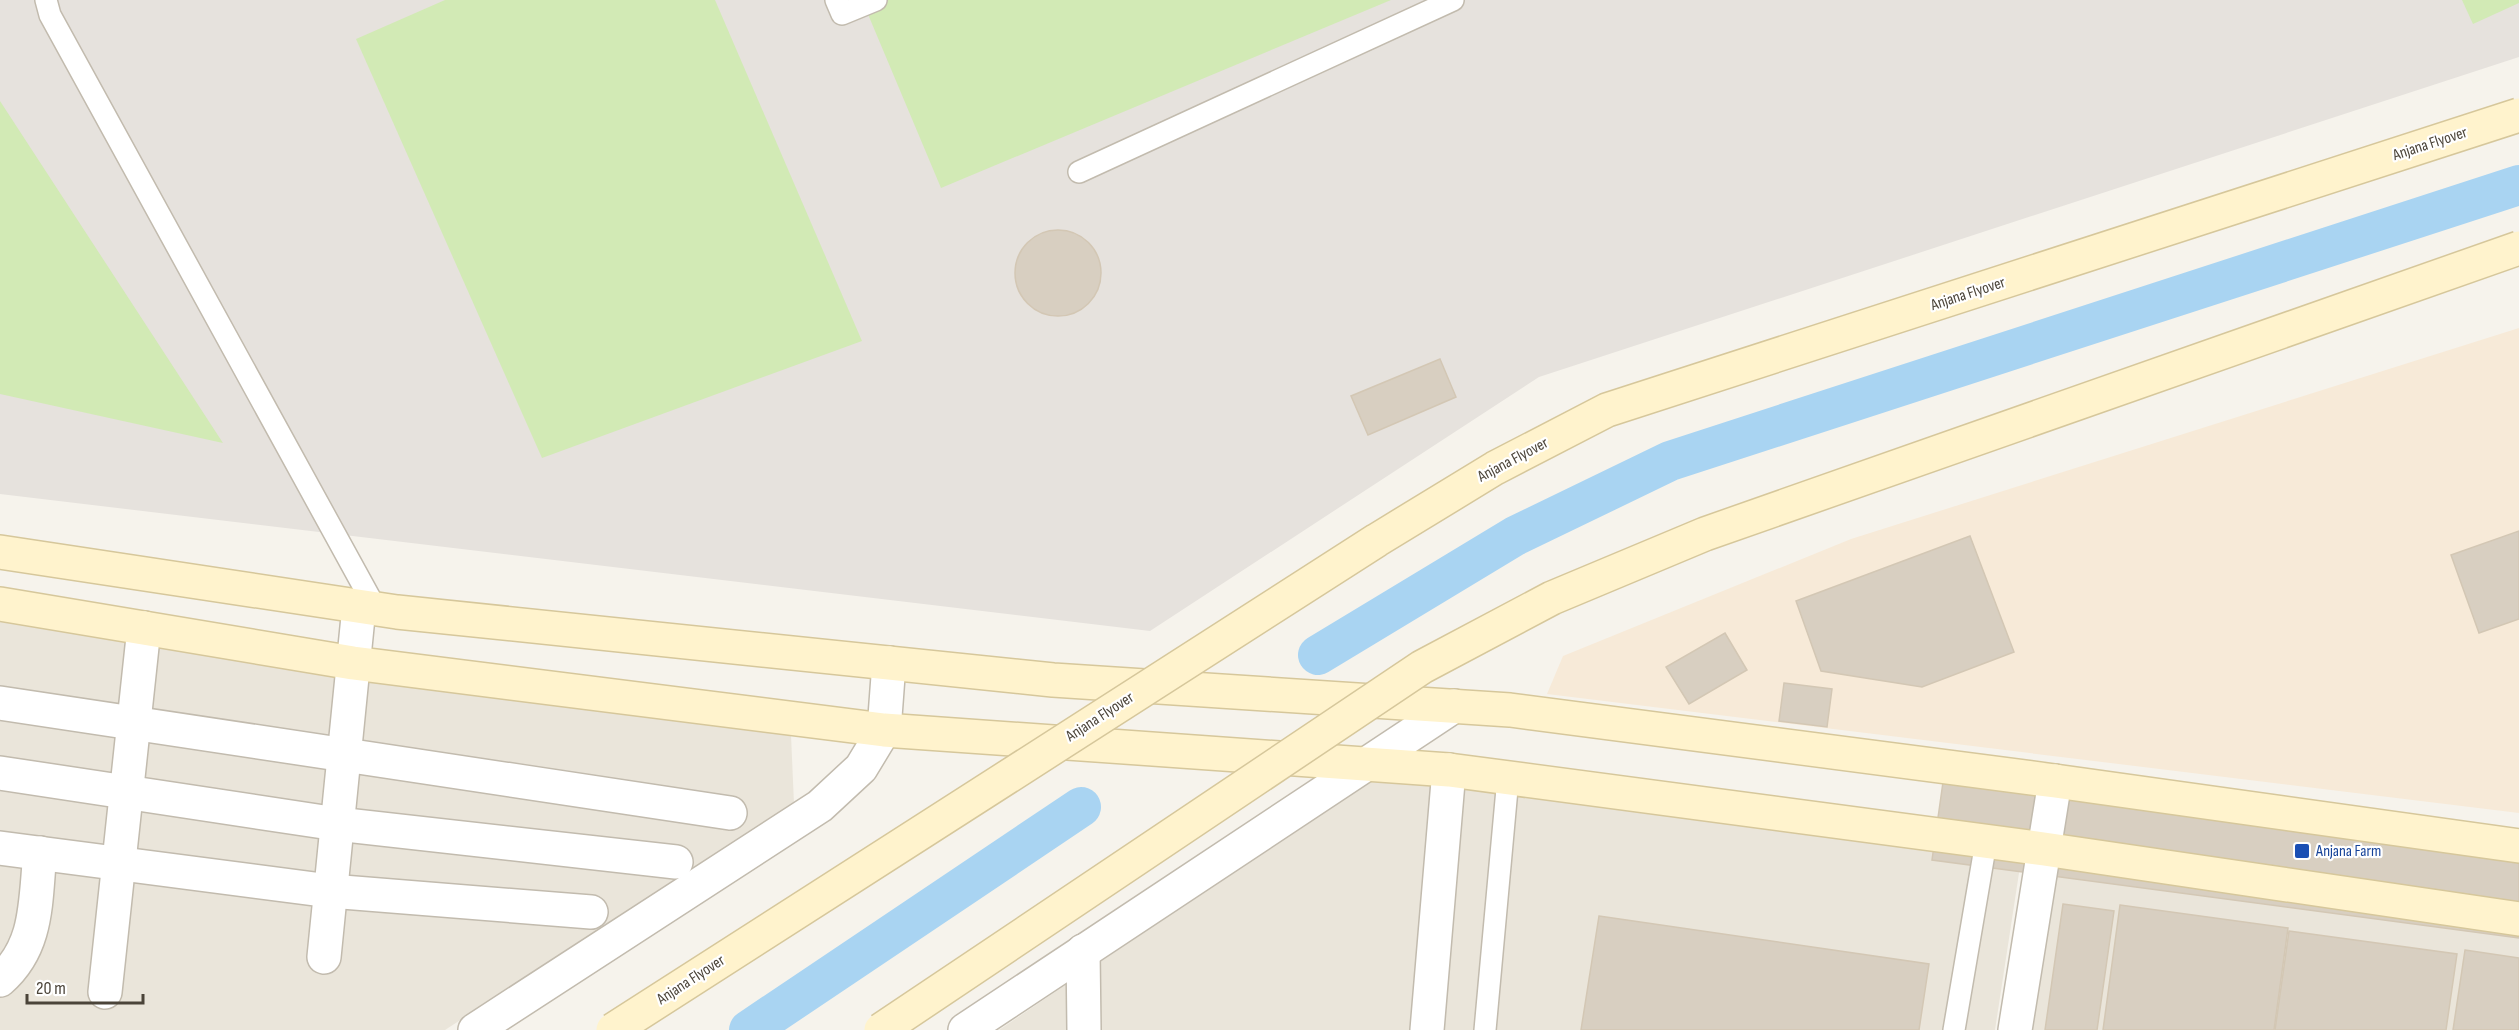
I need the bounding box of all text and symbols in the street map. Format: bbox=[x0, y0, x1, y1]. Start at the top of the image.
street label: Anjana Flyover bbox=[2389, 123, 2470, 165]
street label: Anjana Flyover bbox=[1927, 273, 2008, 315]
street label: Anjana Flyover bbox=[1474, 433, 1552, 487]
street label: Anjana Flyover bbox=[1062, 688, 1138, 747]
marker: Anjana Farm bbox=[2293, 842, 2311, 860]
place label: Anjana Farm bbox=[2315, 842, 2381, 861]
street label: Anjana Flyover bbox=[653, 951, 729, 1010]
scale bar bbox=[27, 967, 142, 1005]
text: 20 m bbox=[36, 978, 66, 999]

